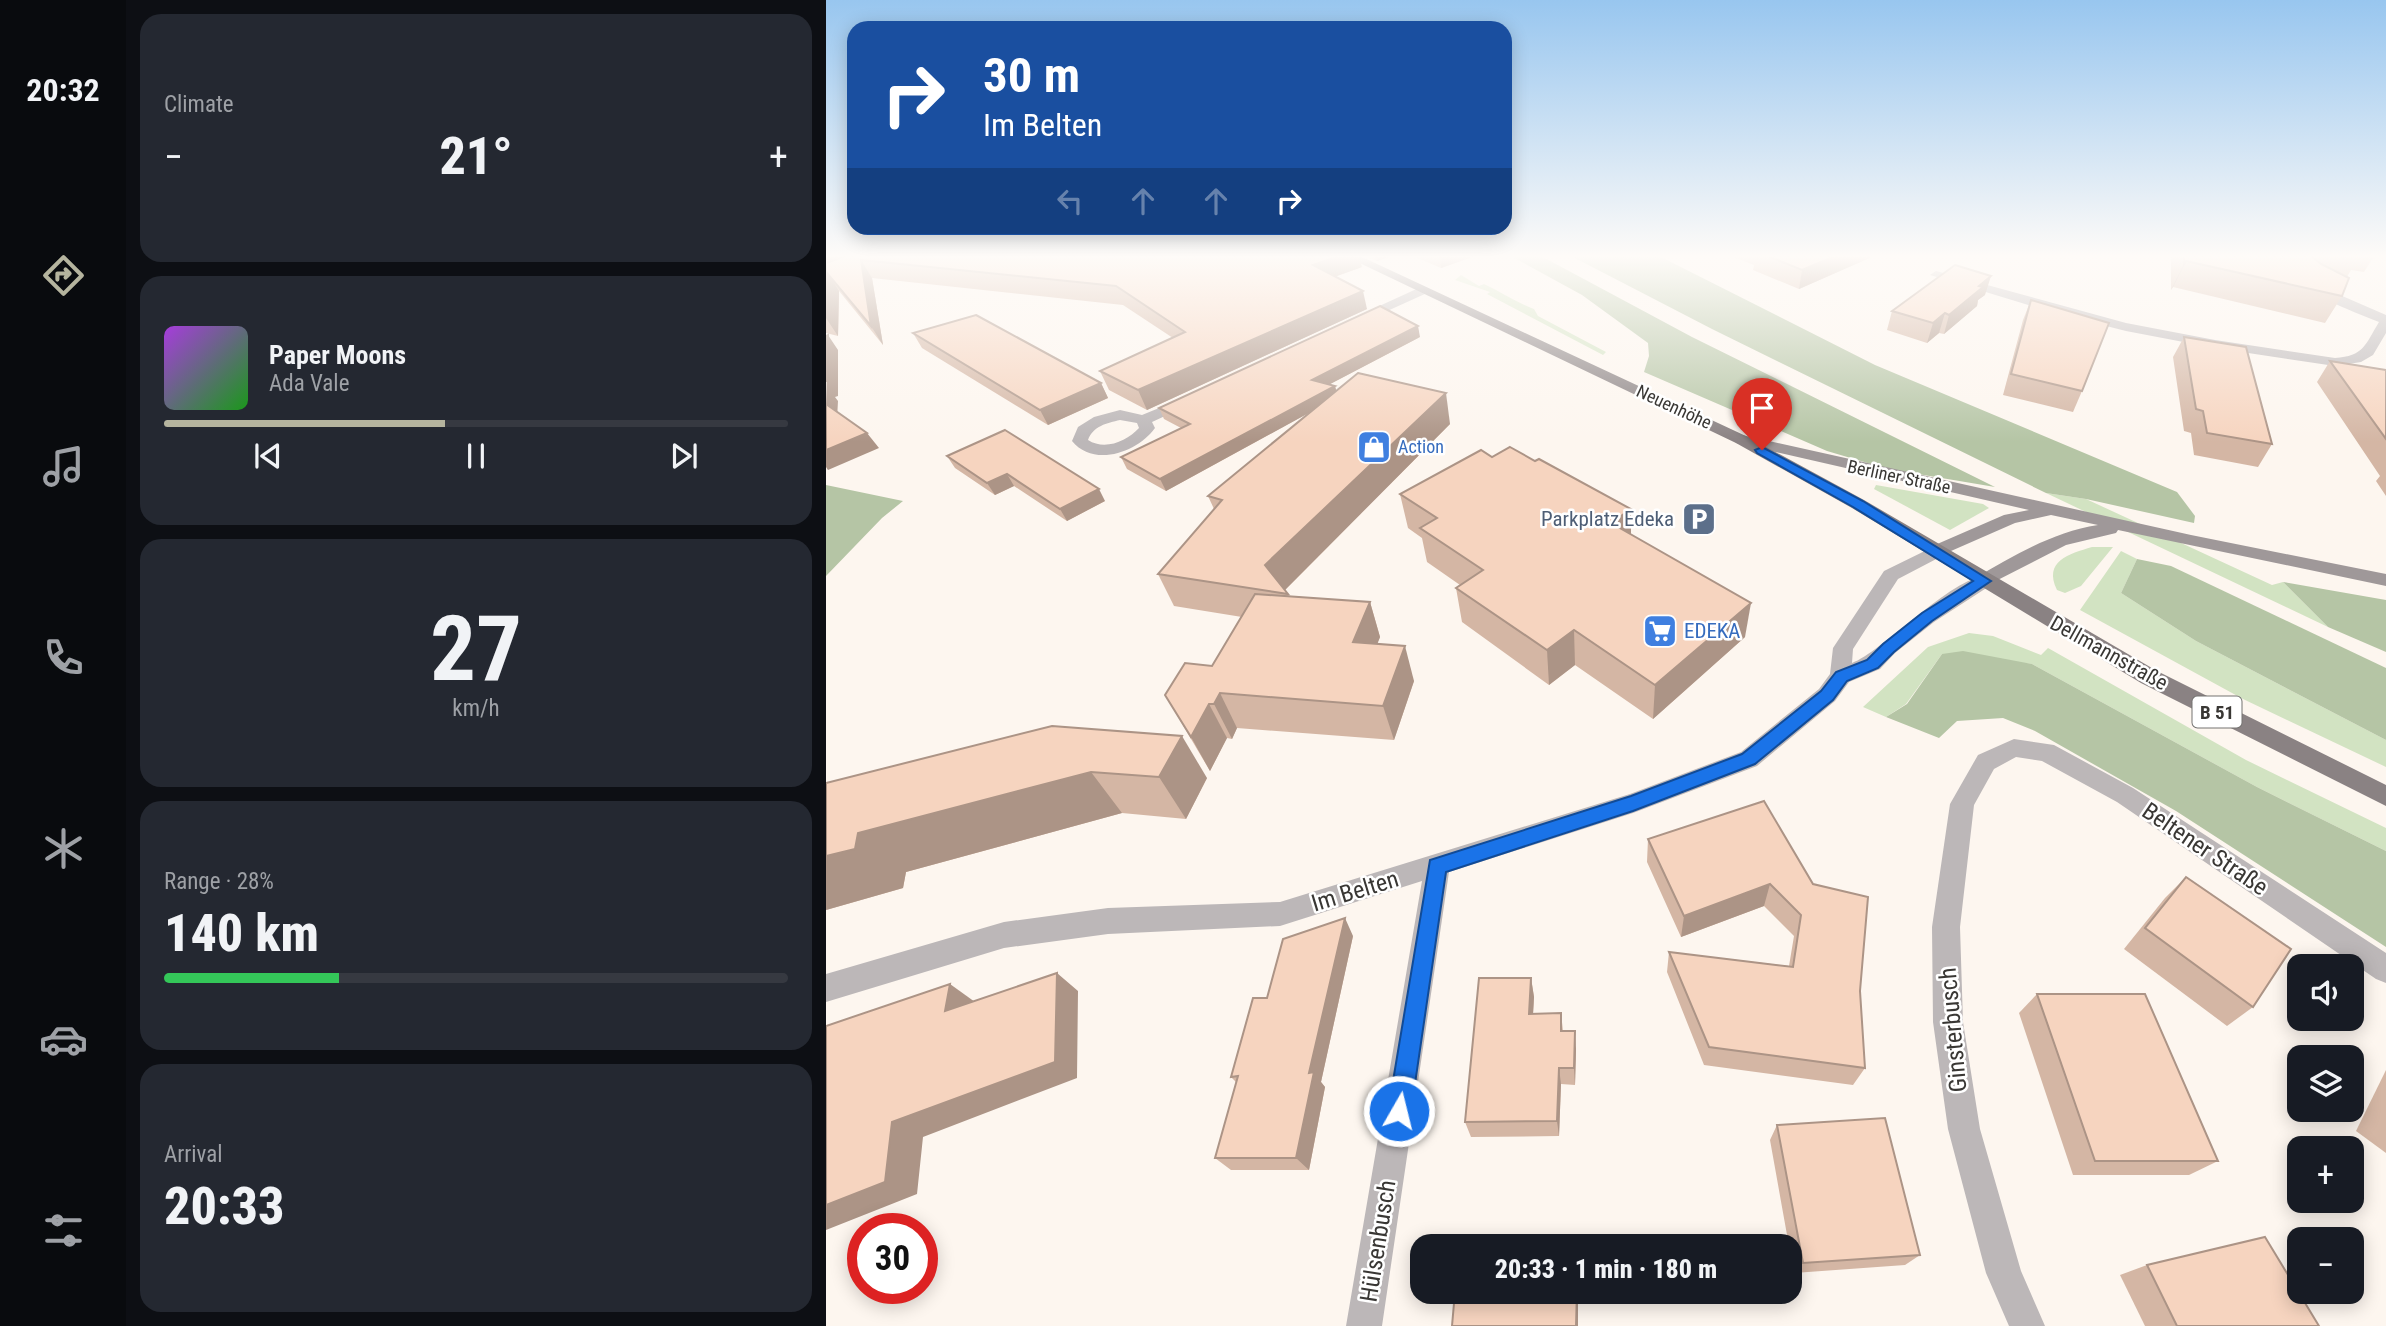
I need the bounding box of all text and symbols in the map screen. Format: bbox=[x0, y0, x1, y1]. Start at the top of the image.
text: 30 m bbox=[983, 47, 1080, 104]
icon: right bbox=[868, 49, 959, 140]
text: 20:32 bbox=[26, 71, 100, 109]
text: Climate bbox=[164, 91, 234, 118]
text: Im Belten bbox=[983, 106, 1102, 144]
text: 21° bbox=[439, 126, 513, 187]
text: − bbox=[164, 135, 183, 179]
text: + bbox=[769, 135, 788, 179]
icon: left bbox=[1051, 182, 1089, 220]
icon: ahead bbox=[1124, 182, 1162, 220]
icon: ahead bbox=[1197, 182, 1235, 220]
icon: right bbox=[1270, 182, 1308, 220]
icon: directions bbox=[39, 251, 88, 300]
text: Paper Moons bbox=[269, 340, 406, 370]
text: Ada Vale bbox=[269, 370, 349, 397]
pin bbox=[1732, 378, 1792, 450]
street label: Neuenhöhe bbox=[1633, 380, 1715, 433]
icon: arrive bbox=[1743, 389, 1781, 427]
shop icon: Action bbox=[1355, 428, 1393, 466]
place label: Action bbox=[1398, 436, 1444, 457]
icon: previous bbox=[249, 437, 287, 475]
icon: pause bbox=[457, 437, 495, 475]
icon: next bbox=[665, 437, 703, 475]
icon: music bbox=[39, 442, 88, 491]
street label: Berliner Straße bbox=[1846, 455, 1953, 498]
parking icon: Parkplatz Edeka bbox=[1680, 500, 1718, 538]
place label: Parkplatz Edeka bbox=[1541, 507, 1674, 531]
text: 27 bbox=[430, 596, 522, 702]
street label: Dellmannstraße bbox=[2046, 611, 2172, 695]
supermarket icon: EDEKA bbox=[1641, 612, 1679, 650]
place label: EDEKA bbox=[1684, 619, 1740, 643]
icon: phone bbox=[39, 633, 88, 682]
text: km/h bbox=[452, 695, 500, 722]
road number: B 51 bbox=[2192, 696, 2242, 727]
street label: Beltener Straße bbox=[2137, 797, 2273, 901]
icon: climate bbox=[39, 824, 88, 873]
street label: Im Belten bbox=[1308, 865, 1402, 917]
text: Range · 28% bbox=[164, 868, 274, 895]
text: 140 km bbox=[164, 903, 319, 964]
map controls bbox=[2287, 954, 2364, 1304]
button: sound bbox=[2287, 954, 2364, 1031]
street label: Ginsterbusch bbox=[1934, 967, 1972, 1093]
icon: car bbox=[39, 1015, 88, 1064]
button: layers bbox=[2287, 1045, 2364, 1122]
position arrow bbox=[1362, 1074, 1436, 1148]
button: + bbox=[2287, 1136, 2364, 1213]
text: Arrival bbox=[164, 1141, 223, 1168]
text: 20:33 bbox=[164, 1176, 284, 1237]
street label: Hülsenbusch bbox=[1355, 1178, 1401, 1304]
icon: filters bbox=[39, 1206, 88, 1255]
speed limit sign: 30 bbox=[847, 1213, 938, 1304]
button: − bbox=[2287, 1227, 2364, 1304]
text: 20:33 · 1 min · 180 m bbox=[1495, 1254, 1717, 1284]

